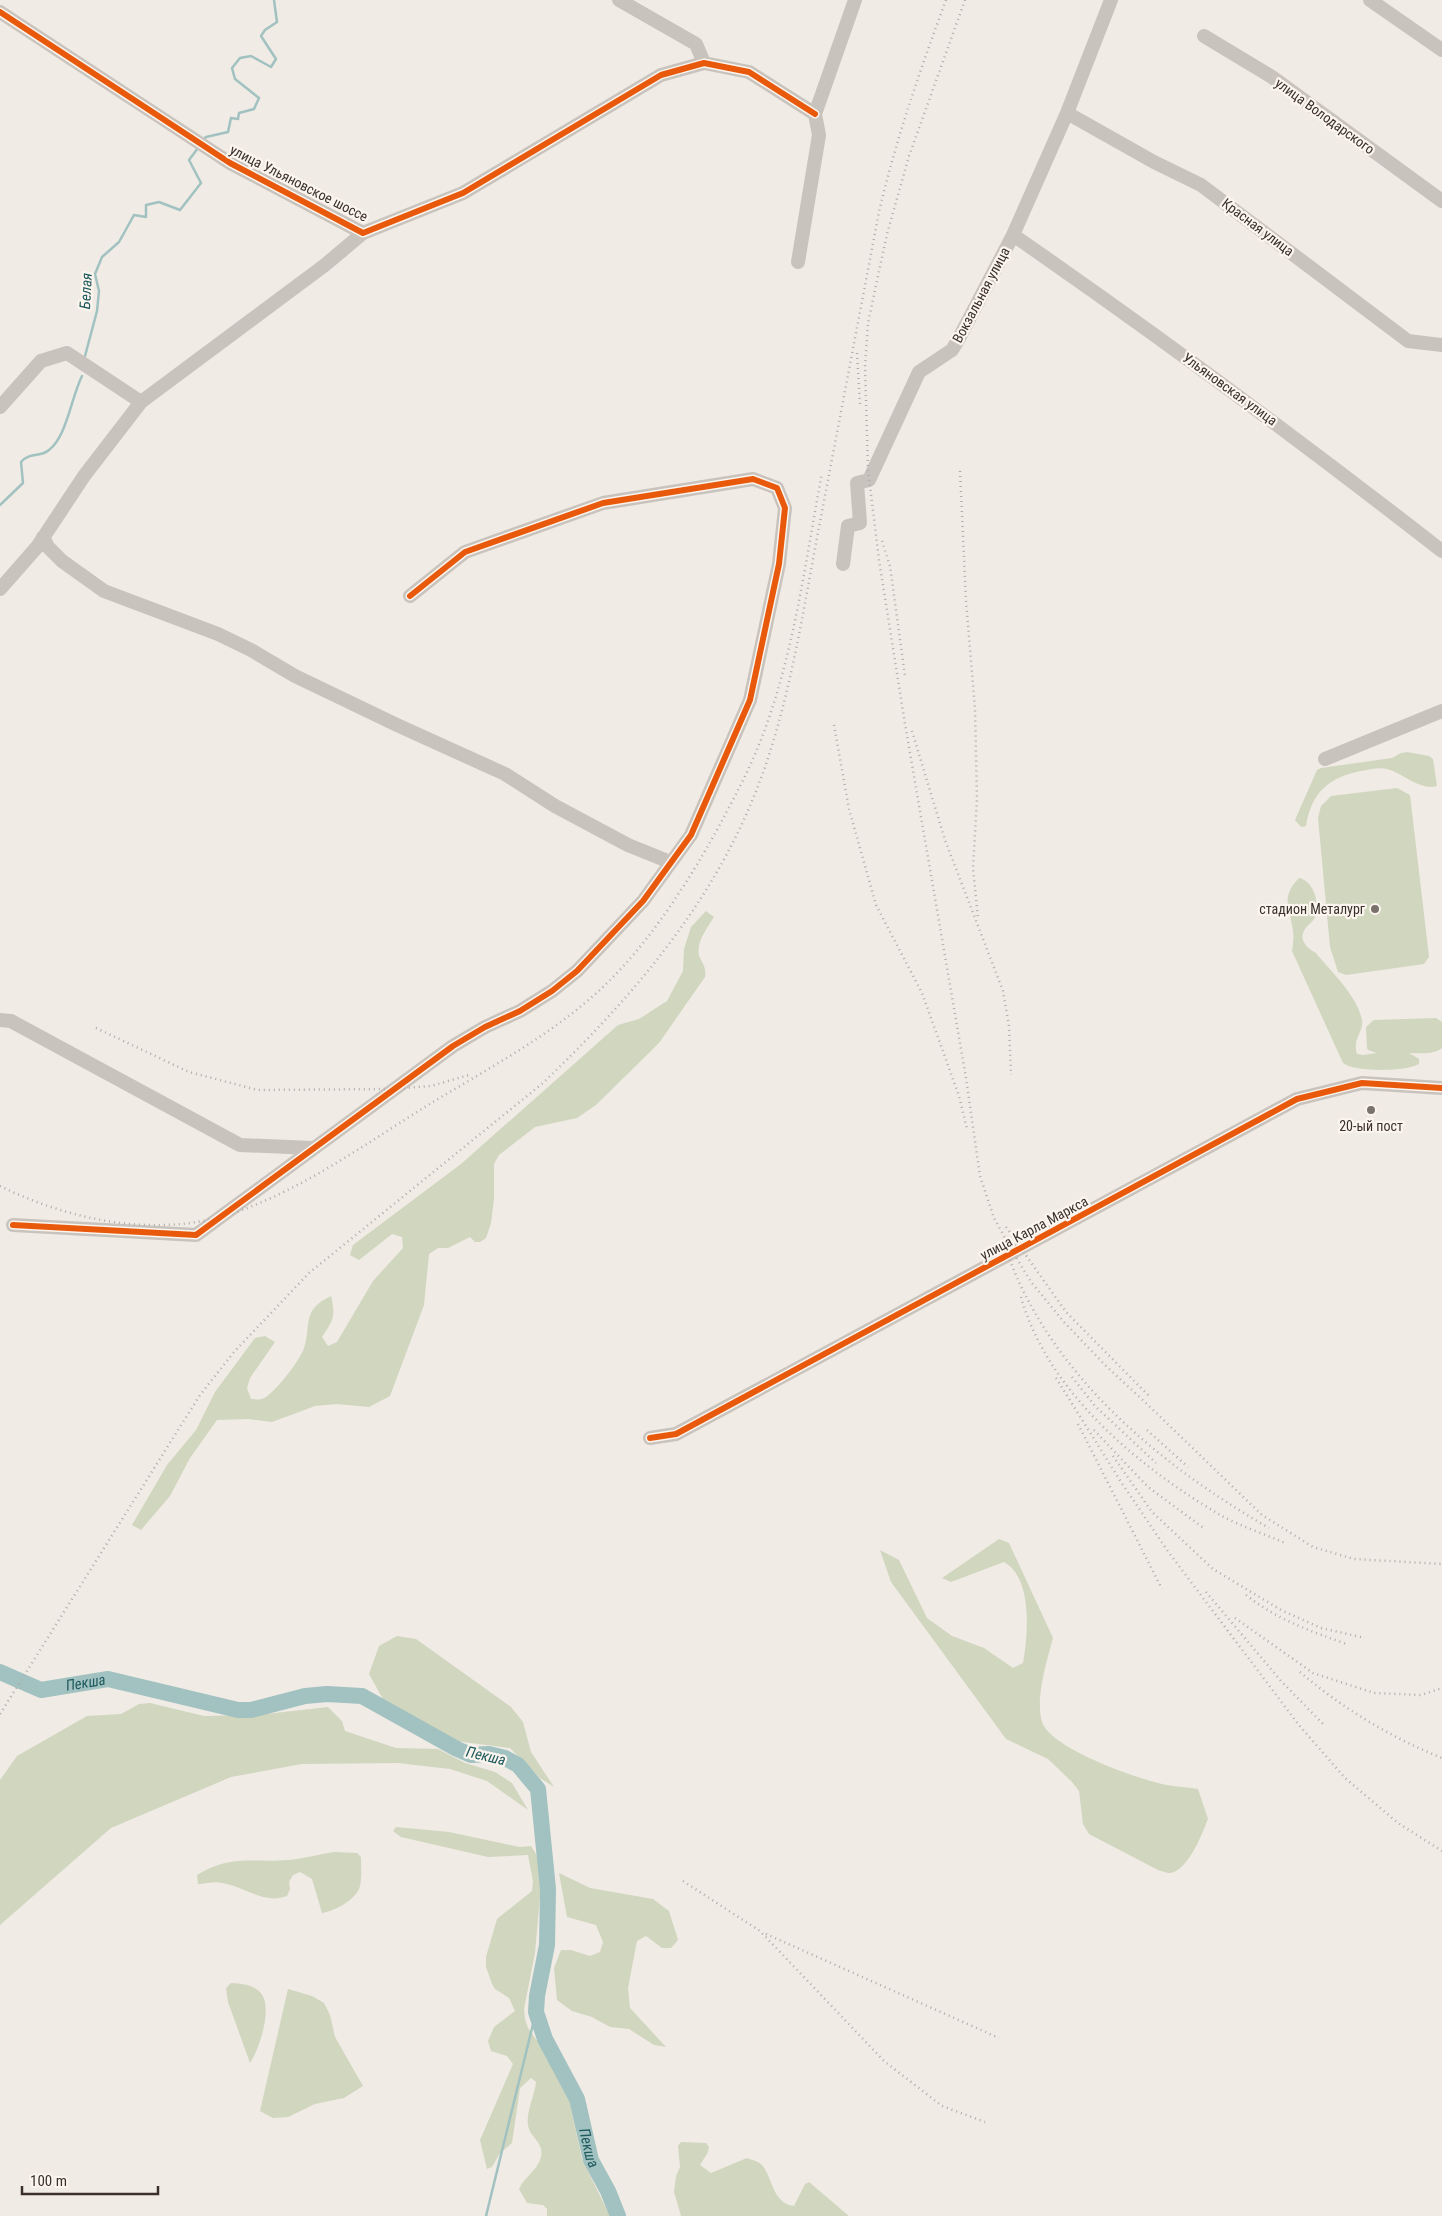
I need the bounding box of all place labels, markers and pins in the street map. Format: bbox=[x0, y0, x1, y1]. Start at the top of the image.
place label: стадион Металург bbox=[1259, 901, 1365, 917]
marker: стадион Металург bbox=[1369, 903, 1381, 915]
marker: 20-ый пост bbox=[1365, 1104, 1377, 1116]
place label: 20-ый пост bbox=[1339, 1118, 1403, 1134]

